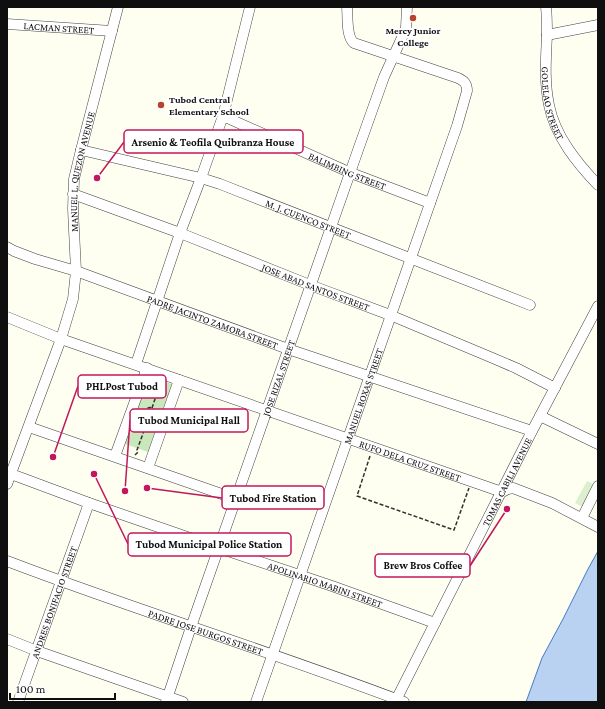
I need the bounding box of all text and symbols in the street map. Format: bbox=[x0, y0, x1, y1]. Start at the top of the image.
marker: Mercy Junior College bbox=[408, 13, 418, 23]
street label: LACMAN STREET bbox=[23, 20, 95, 36]
place label: Mercy Junior College bbox=[385, 25, 441, 48]
street label: GOLELAO STREET bbox=[540, 67, 566, 142]
place label: Tubod Central Elementary School bbox=[169, 94, 249, 117]
marker: Tubod Central Elementary School bbox=[156, 100, 166, 110]
street label: MANUEL L. QUEZON AVENUE bbox=[68, 110, 97, 232]
callout: Arsenio & Teofila Quibranza House bbox=[124, 130, 303, 153]
text: Arsenio & Teofila Quibranza House bbox=[131, 136, 294, 148]
street label: BALIMBING STREET bbox=[307, 150, 388, 192]
street label: M. J. CUENCO STREET bbox=[264, 197, 353, 241]
street label: JOSE ABAD SANTOS STREET bbox=[259, 261, 372, 313]
street label: PADRE JACINTO ZAMORA STREET bbox=[146, 293, 280, 351]
street label: JOSE RIZAL STREET bbox=[260, 338, 297, 419]
street label: MANUEL ROXAS STREET bbox=[341, 346, 385, 446]
callout: PHLPost Tubod bbox=[78, 375, 166, 398]
text: PHLPost Tubod bbox=[86, 380, 158, 392]
callout: Tubod Municipal Hall bbox=[130, 409, 248, 432]
text: Tubod Municipal Hall bbox=[138, 414, 241, 426]
street label: TOMAS CABILI AVENUE bbox=[480, 435, 534, 528]
street label: RUFO DELA CRUZ STREET bbox=[358, 438, 463, 484]
callout: Tubod Fire Station bbox=[222, 486, 324, 509]
text: Tubod Fire Station bbox=[230, 492, 317, 504]
callout: Tubod Municipal Police Station bbox=[128, 533, 291, 556]
text: Tubod Municipal Police Station bbox=[136, 538, 283, 550]
street label: ANDRES BONIFACIO STREET bbox=[29, 544, 79, 660]
callout: Brew Bros Coffee bbox=[375, 554, 470, 577]
text: Brew Bros Coffee bbox=[384, 559, 463, 571]
street label: APOLINARIO MABINI STREET bbox=[266, 560, 384, 610]
street label: PADRE JOSE BURGOS STREET bbox=[147, 607, 265, 657]
scale bar bbox=[10, 675, 115, 701]
text: 100 m bbox=[16, 682, 46, 696]

